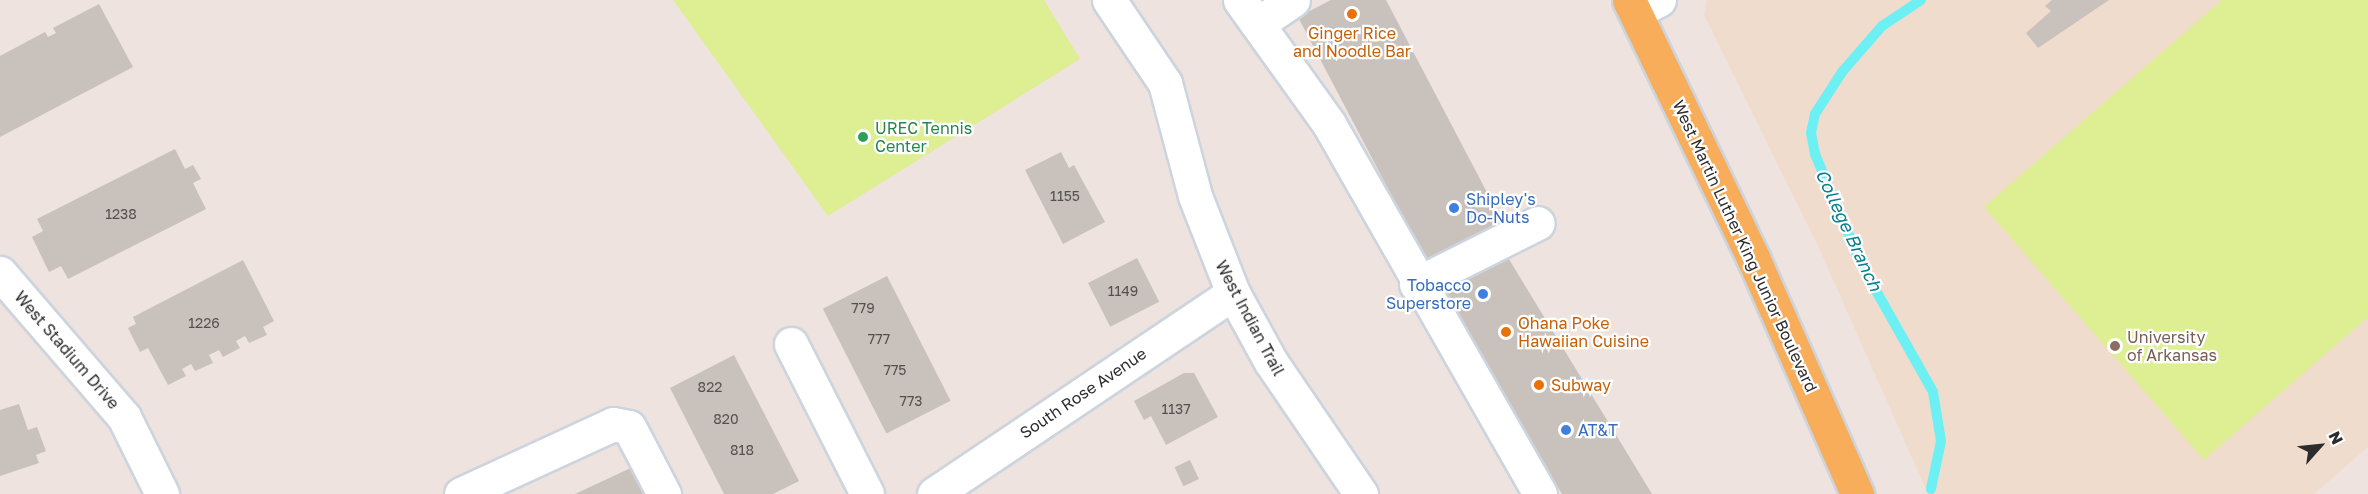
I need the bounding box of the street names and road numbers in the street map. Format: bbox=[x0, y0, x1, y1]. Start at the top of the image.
street label: West Martin Luther King Junior Boulevard bbox=[1669, 97, 1821, 395]
street label: West Indian Trail bbox=[1212, 257, 1288, 379]
street label: West Stadium Drive bbox=[11, 287, 123, 413]
street label: South Rose Avenue bbox=[1016, 344, 1150, 442]

